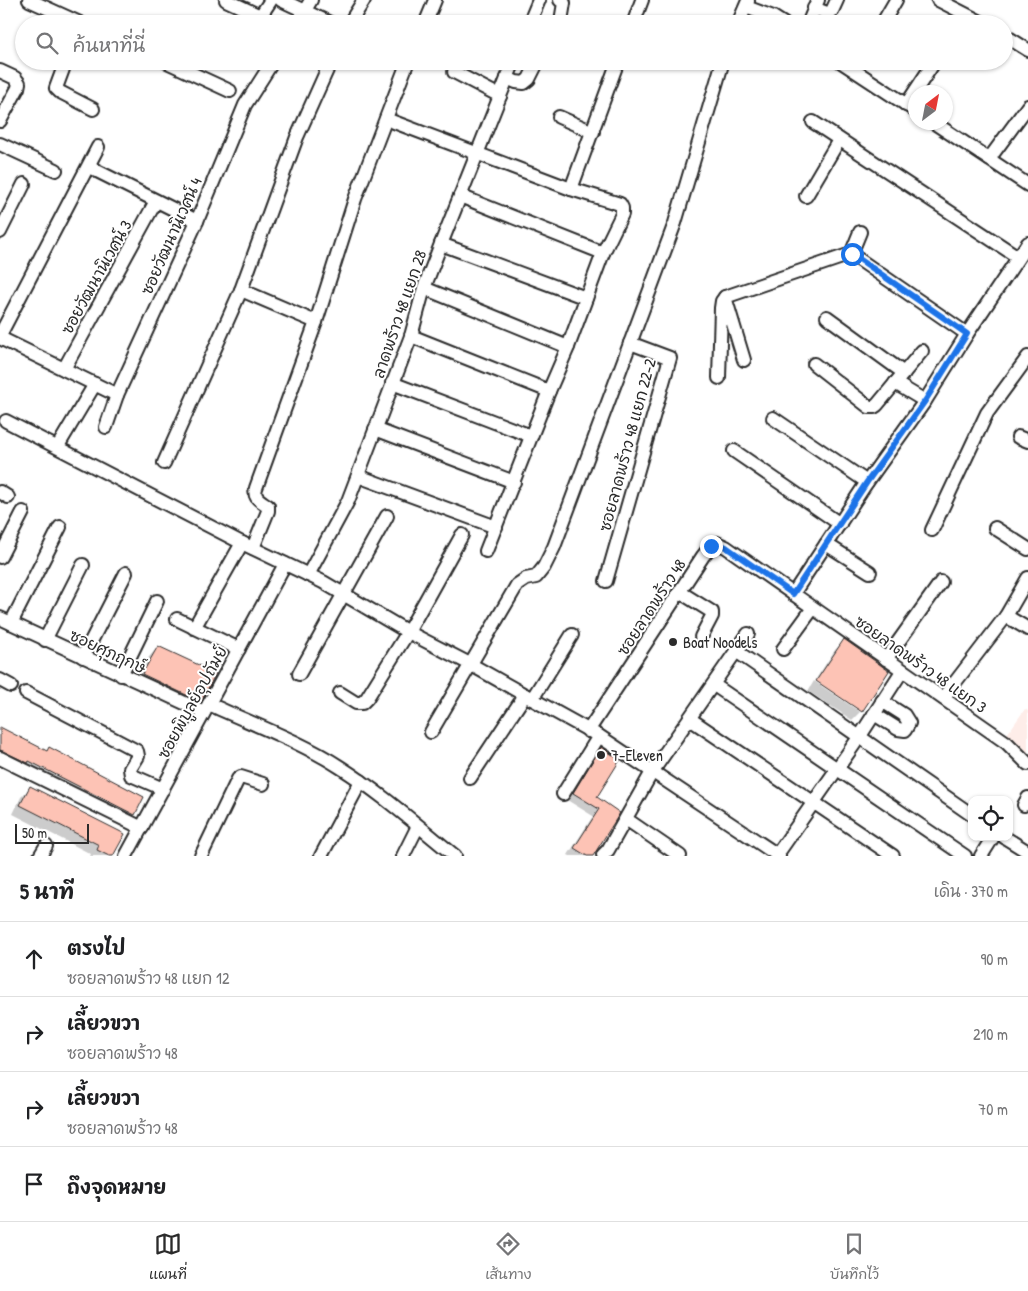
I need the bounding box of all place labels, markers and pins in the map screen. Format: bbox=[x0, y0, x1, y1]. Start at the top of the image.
place label: Boat Noodels bbox=[683, 631, 757, 653]
marker: Boat Noodels bbox=[667, 636, 679, 648]
place label: 7-Eleven bbox=[611, 744, 663, 766]
marker: 7-Eleven bbox=[595, 749, 607, 761]

